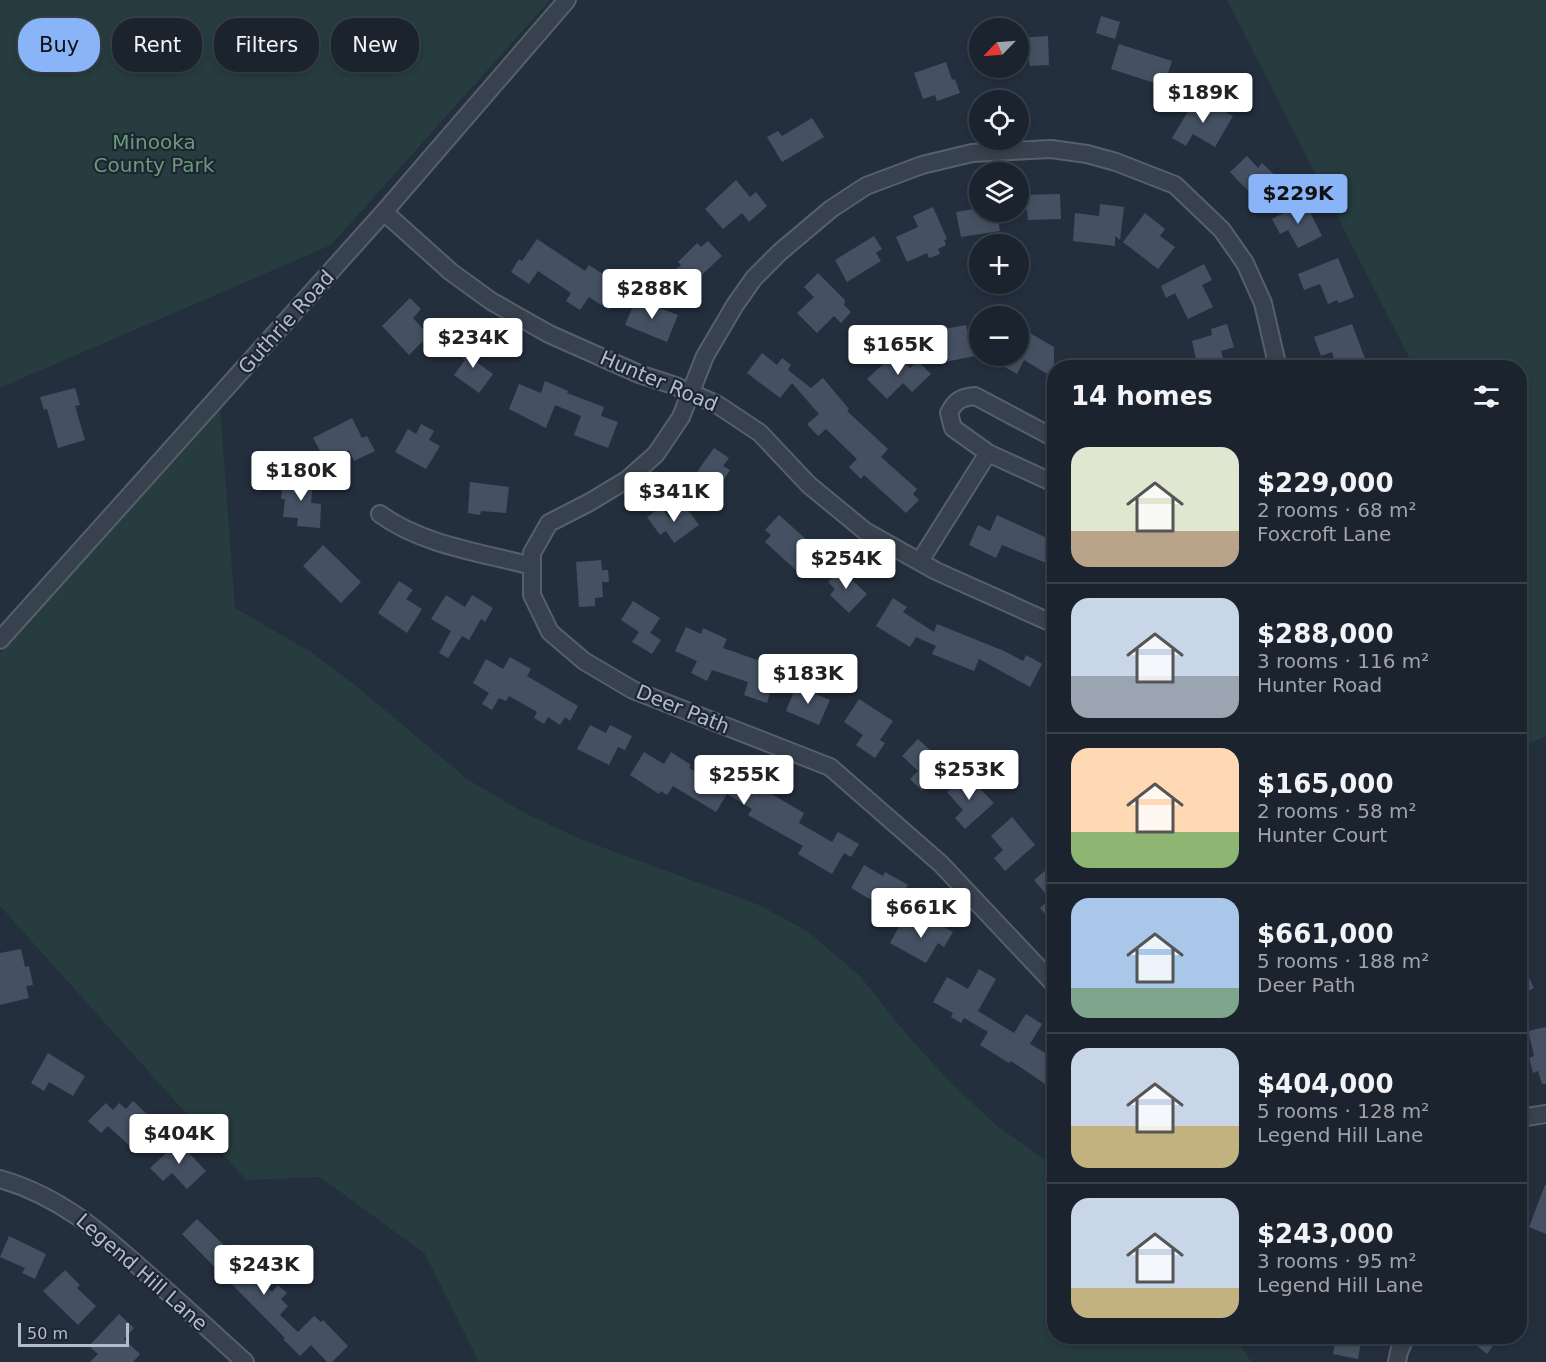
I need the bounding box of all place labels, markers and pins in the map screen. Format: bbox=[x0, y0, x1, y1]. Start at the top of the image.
pin: $189K bbox=[1161, 73, 1245, 124]
pin: $229K bbox=[1256, 174, 1340, 225]
pin: $288K bbox=[610, 269, 694, 320]
pin: $234K bbox=[431, 318, 515, 369]
pin: $165K bbox=[856, 325, 940, 376]
pin: $180K bbox=[259, 451, 343, 502]
pin: $341K bbox=[632, 472, 716, 523]
pin: $254K bbox=[804, 539, 888, 590]
pin: $183K bbox=[766, 654, 850, 705]
pin: $253K bbox=[927, 750, 1011, 801]
pin: $255K bbox=[702, 755, 786, 806]
pin: $661K bbox=[879, 888, 963, 939]
pin: $404K bbox=[137, 1114, 221, 1165]
pin: $243K bbox=[222, 1245, 306, 1296]

